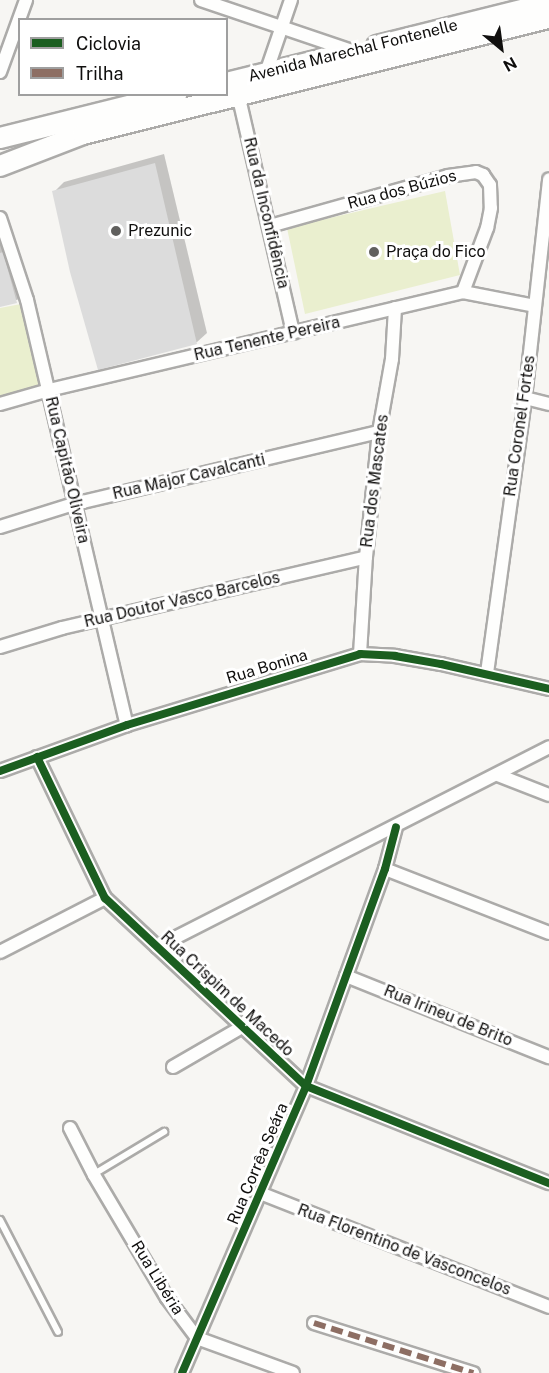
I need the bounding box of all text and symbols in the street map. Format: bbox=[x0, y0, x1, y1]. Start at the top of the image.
street label: Avenida Marechal Fontenelle bbox=[246, 16, 460, 86]
legend bbox=[18, 18, 228, 96]
north arrow bbox=[471, 18, 531, 78]
text: Ciclovia bbox=[76, 33, 141, 54]
text: N bbox=[500, 53, 520, 76]
text: Trilha bbox=[76, 63, 123, 84]
street label: Rua da Inconfidência bbox=[239, 135, 293, 291]
street label: Rua dos Búzios bbox=[345, 166, 459, 214]
place label: Prezunic bbox=[128, 221, 192, 241]
marker: Prezunic bbox=[109, 224, 123, 238]
place label: Praça do Fico bbox=[386, 242, 486, 262]
marker: Praça do Fico bbox=[367, 245, 381, 259]
street label: Rua Tenente Pereira bbox=[192, 313, 342, 365]
street label: Rua Coronel Fortes bbox=[501, 354, 539, 498]
street label: Rua Capitão Oliveira bbox=[41, 395, 93, 545]
street label: Rua dos Mascates bbox=[357, 413, 393, 549]
street label: Rua Major Cavalcanti bbox=[111, 450, 267, 504]
street label: Rua Doutor Vasco Barcelos bbox=[82, 568, 282, 632]
street label: Rua Bonina bbox=[224, 646, 310, 688]
street label: Rua Crispim de Macedo bbox=[156, 927, 298, 1061]
street label: Rua Irineu de Brito bbox=[381, 981, 515, 1051]
street label: Rua Corrêa Seára bbox=[224, 1100, 292, 1228]
street label: Rua Florentino de Vasconcelos bbox=[294, 1200, 514, 1300]
street label: Rua Libéria bbox=[127, 1237, 187, 1319]

